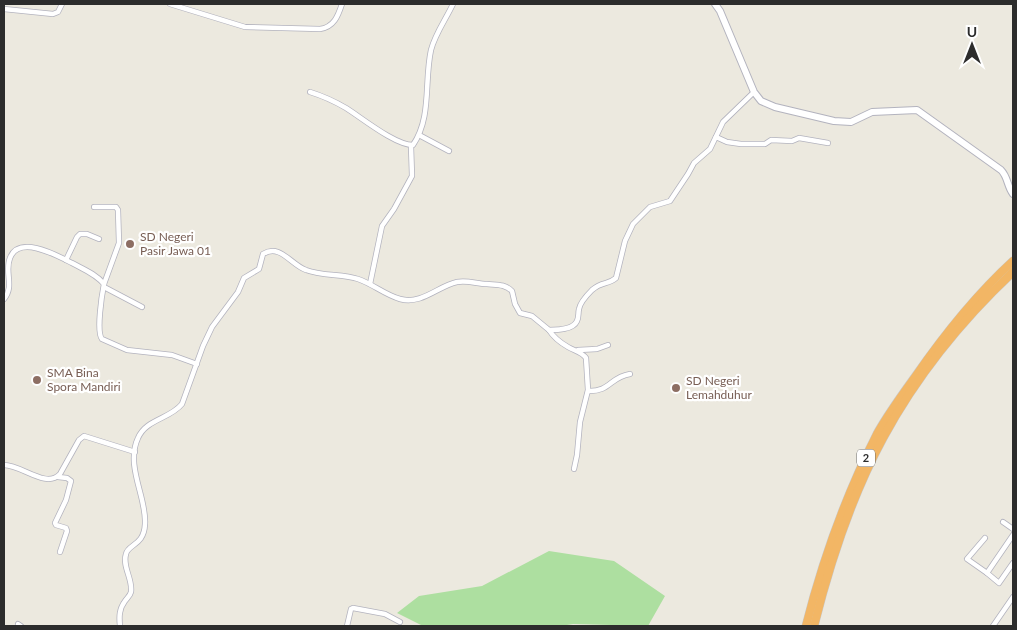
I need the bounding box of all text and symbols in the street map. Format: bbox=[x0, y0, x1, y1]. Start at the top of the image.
north arrow bbox=[947, 20, 997, 70]
text: U bbox=[967, 23, 977, 40]
place label: SD Negeri Pasir Jawa 01 bbox=[140, 229, 211, 258]
marker: SD Negeri Pasir Jawa 01 bbox=[124, 238, 136, 250]
place label: SMA Bina Spora Mandiri bbox=[47, 365, 121, 394]
place label: SD Negeri Lemahduhur bbox=[686, 373, 752, 402]
marker: SMA Bina Spora Mandiri bbox=[31, 374, 43, 386]
marker: SD Negeri Lemahduhur bbox=[670, 382, 682, 394]
road number: 2 bbox=[857, 449, 875, 466]

